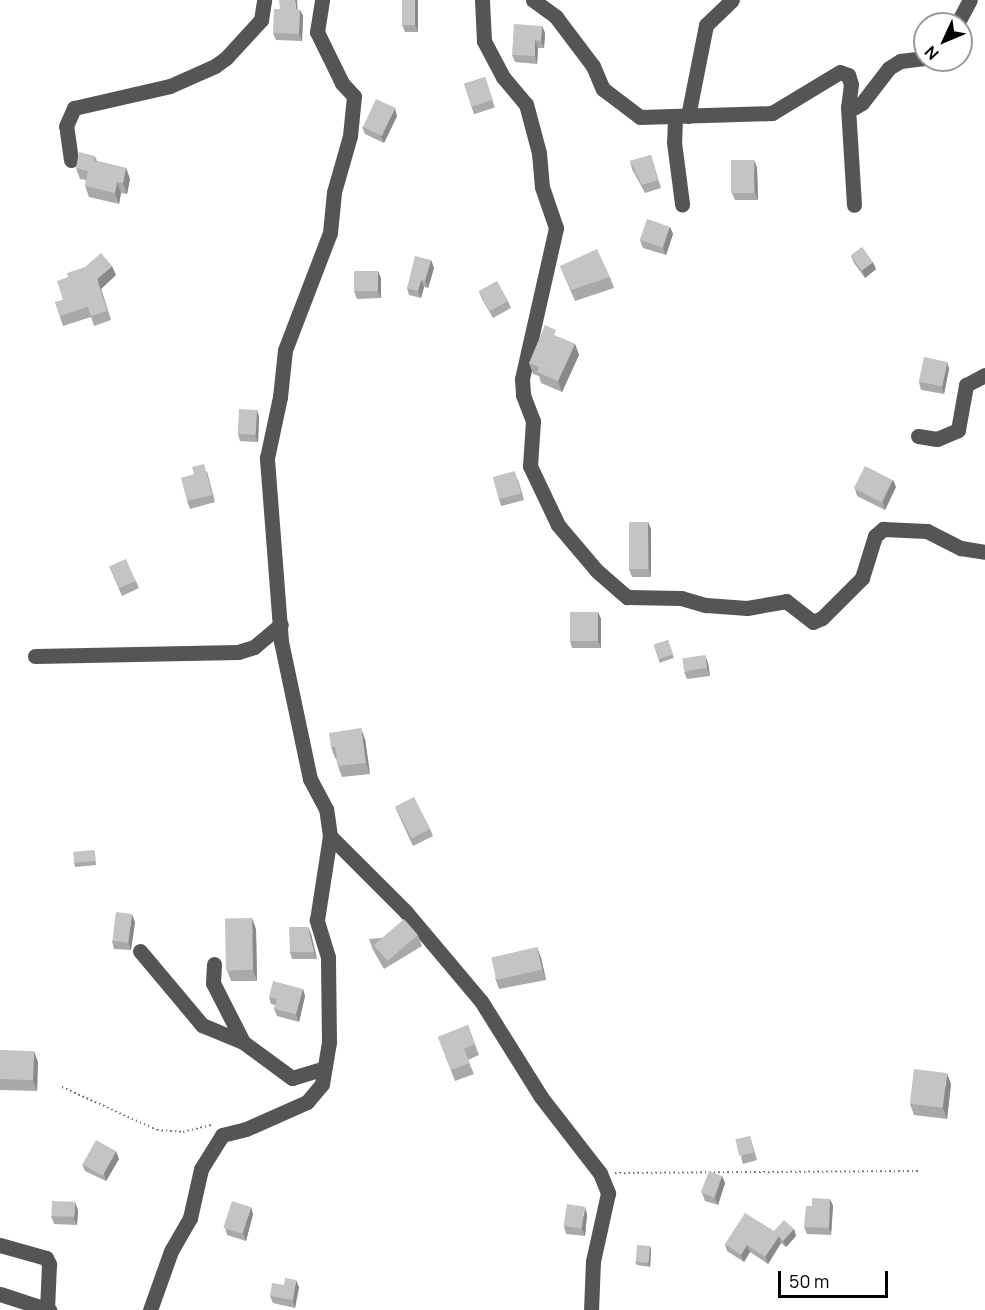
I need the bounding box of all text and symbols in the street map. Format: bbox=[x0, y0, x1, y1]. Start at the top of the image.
north arrow bbox=[913, 12, 973, 72]
text: N bbox=[920, 41, 943, 65]
scale bar bbox=[781, 1259, 890, 1297]
text: 50 m bbox=[789, 1269, 829, 1293]

